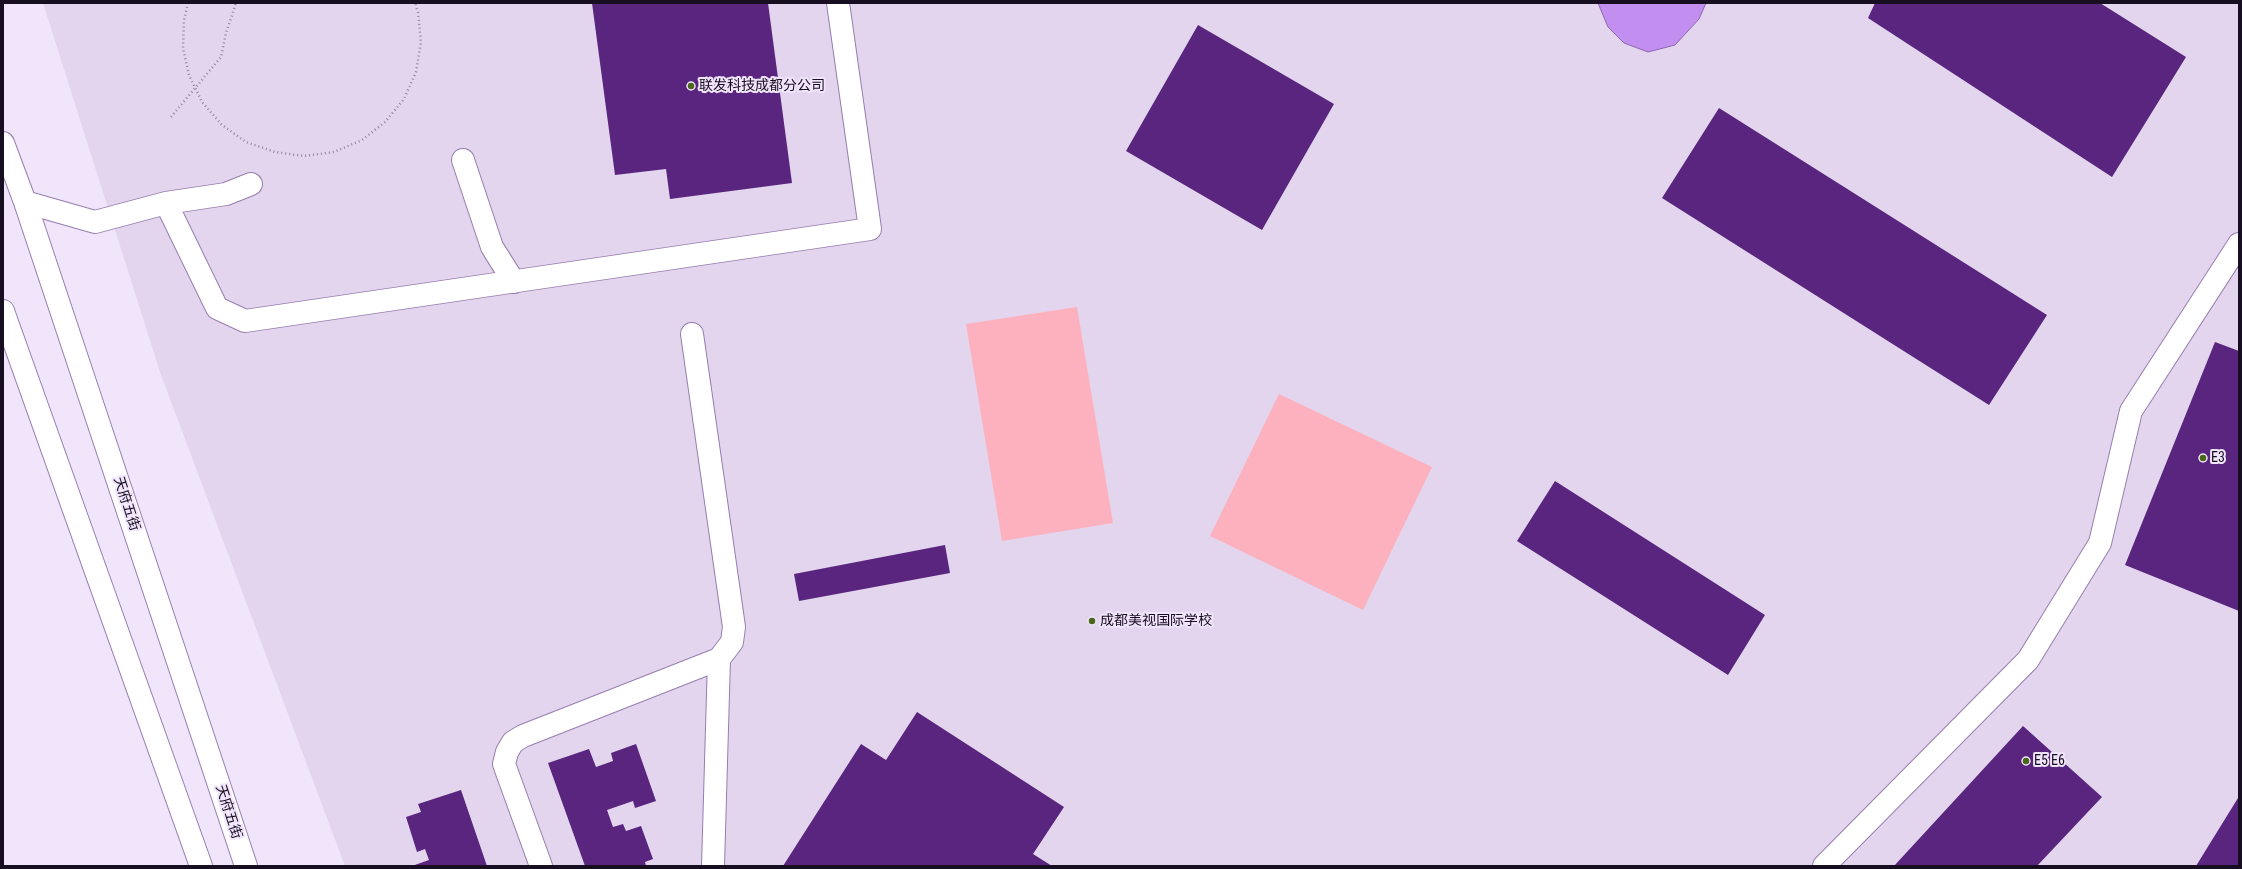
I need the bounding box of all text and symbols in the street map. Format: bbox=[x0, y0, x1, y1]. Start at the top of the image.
place label: 联发科技成都分公司 bbox=[699, 78, 825, 94]
marker: 联发科技成都分公司 bbox=[686, 81, 696, 91]
place label: E3 bbox=[2211, 450, 2225, 466]
marker: E3 bbox=[2198, 453, 2208, 463]
street label: 天府五街 bbox=[109, 475, 143, 533]
place label: 成都美视国际学校 bbox=[1100, 613, 1212, 629]
marker: 成都美视国际学校 bbox=[1087, 616, 1097, 626]
place label: E5 E6 bbox=[2034, 753, 2065, 769]
marker: E5 E6 bbox=[2021, 756, 2031, 766]
street label: 天府五街 bbox=[211, 783, 245, 841]

